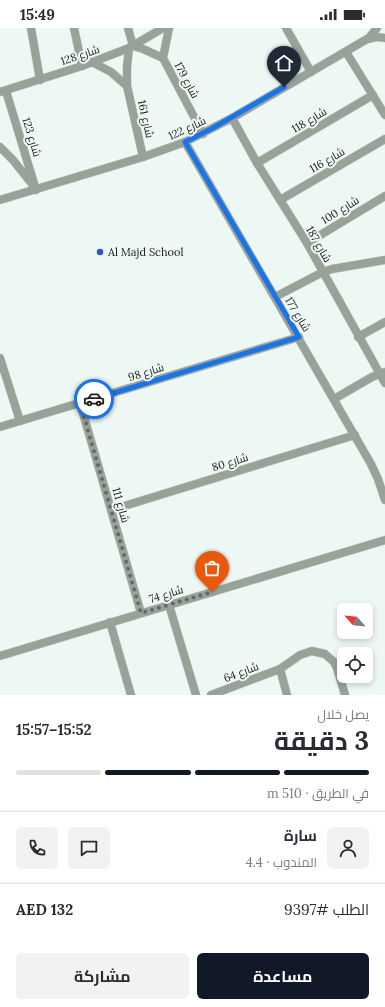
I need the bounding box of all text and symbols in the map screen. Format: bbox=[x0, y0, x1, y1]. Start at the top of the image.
text: 15:49 bbox=[20, 5, 55, 24]
street label: شارع 128 bbox=[59, 42, 102, 69]
pin bbox=[267, 46, 301, 87]
icon: home bbox=[273, 52, 295, 74]
street label: شارع 179 bbox=[171, 59, 202, 101]
street label: شارع 161 bbox=[134, 99, 157, 140]
street label: شارع 118 bbox=[289, 104, 330, 137]
street label: شارع 122 bbox=[166, 113, 209, 144]
street label: شارع 123 bbox=[18, 116, 45, 159]
street label: شارع 116 bbox=[307, 144, 348, 177]
street label: شارع 100 bbox=[319, 193, 362, 228]
street label: شارع 187 bbox=[302, 223, 335, 265]
place label: Al Majd School bbox=[107, 245, 183, 259]
marker: Al Majd School bbox=[95, 247, 105, 257]
street label: شارع 177 bbox=[281, 294, 314, 335]
street label: شارع 98 bbox=[126, 360, 166, 385]
courier bbox=[74, 379, 114, 419]
icon: car bbox=[83, 388, 105, 410]
street label: شارع 80 bbox=[210, 450, 250, 475]
street label: شارع 111 bbox=[108, 486, 133, 525]
pin bbox=[195, 551, 229, 592]
icon: bag bbox=[201, 557, 223, 579]
street label: شارع 74 bbox=[147, 582, 185, 607]
north arrow bbox=[337, 603, 373, 639]
map controls bbox=[337, 603, 373, 683]
button: locate bbox=[337, 647, 373, 683]
street label: شارع 64 bbox=[221, 659, 261, 686]
text: يصل خلال bbox=[317, 706, 369, 723]
text: 15:52–15:57 bbox=[16, 720, 92, 739]
text: 3 دقيقة bbox=[274, 724, 369, 757]
text: في الطريق · 510 m bbox=[267, 785, 369, 802]
text: سارة bbox=[284, 826, 317, 845]
button: phone bbox=[16, 827, 58, 869]
button: chat bbox=[68, 827, 110, 869]
button: person bbox=[327, 827, 369, 869]
text: المندوب · 4.4 bbox=[246, 854, 317, 871]
text: AED 132 bbox=[16, 900, 73, 919]
text: الطلب #9397 bbox=[284, 900, 369, 919]
button: مشاركة bbox=[16, 953, 189, 999]
button: مساعدة bbox=[197, 953, 369, 999]

